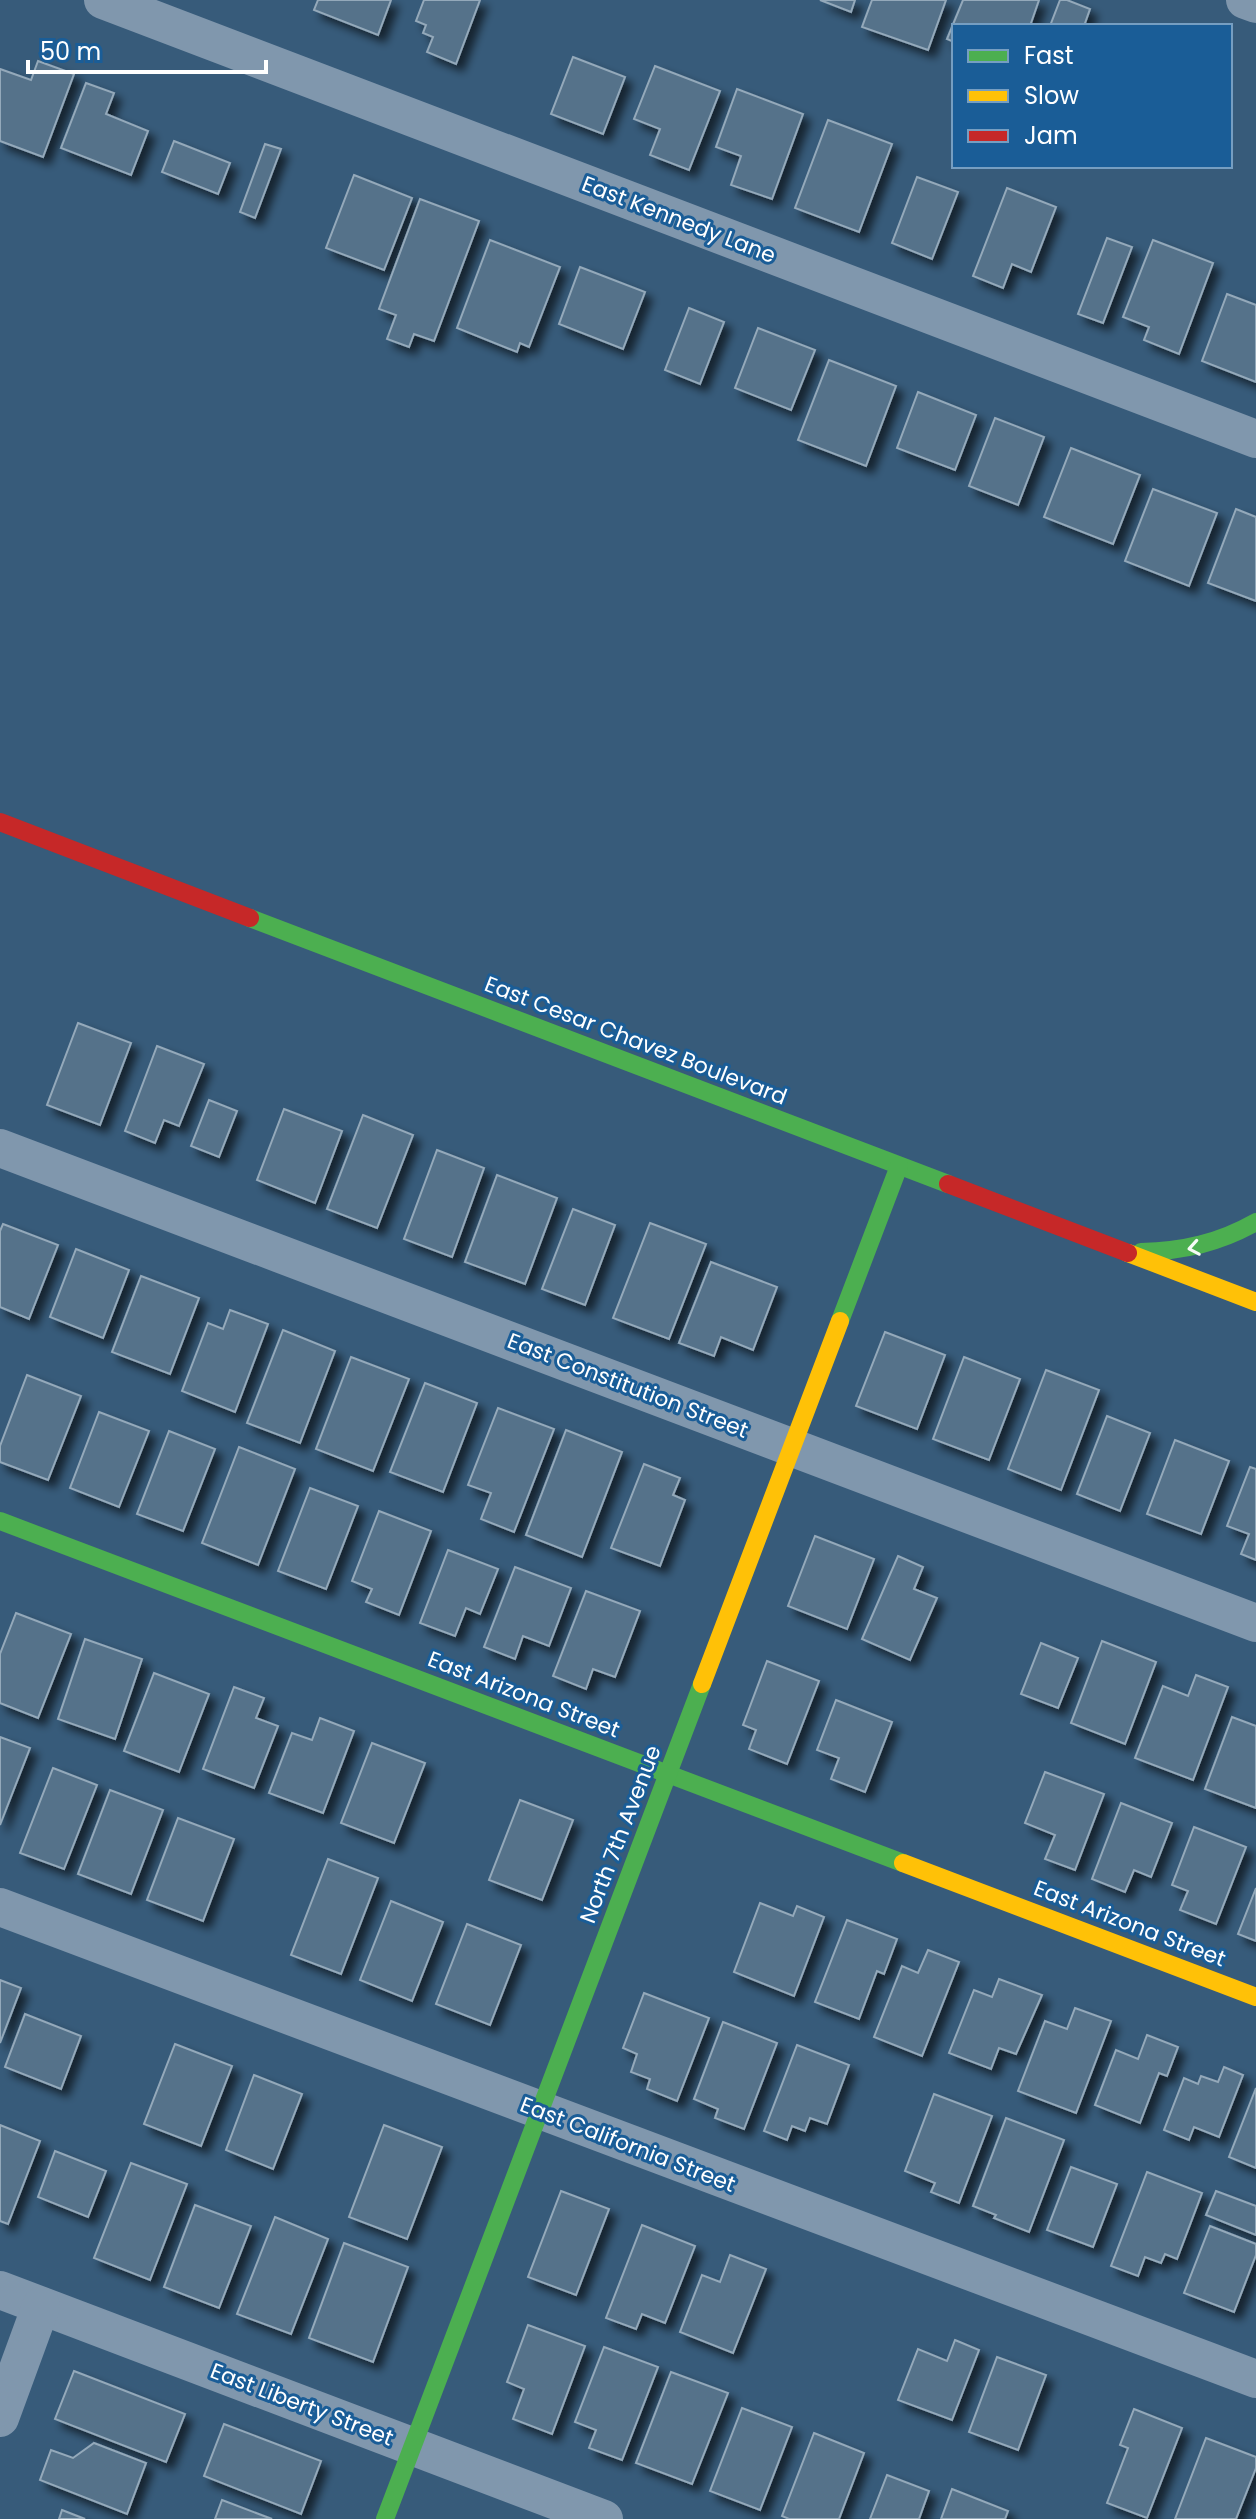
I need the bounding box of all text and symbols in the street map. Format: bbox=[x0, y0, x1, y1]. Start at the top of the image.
scale bar bbox=[28, 24, 266, 74]
legend bbox=[952, 24, 1232, 168]
text: 50 m bbox=[40, 35, 101, 68]
text: Fast bbox=[1024, 39, 1074, 72]
text: Slow bbox=[1024, 79, 1079, 112]
text: Jam bbox=[1024, 119, 1078, 152]
street label: East Kennedy Lane bbox=[577, 168, 780, 271]
street label: East Cesar Chavez Boulevard bbox=[480, 968, 791, 1113]
one-way arrow bbox=[1187, 1239, 1200, 1256]
street label: East Constitution Street bbox=[503, 1325, 753, 1446]
street label: East Arizona Street bbox=[423, 1644, 624, 1745]
street label: North 7th Avenue bbox=[572, 1741, 669, 1928]
street label: East Arizona Street bbox=[1029, 1873, 1230, 1974]
street label: East California Street bbox=[516, 2089, 740, 2200]
street label: East Liberty Street bbox=[206, 2355, 398, 2454]

